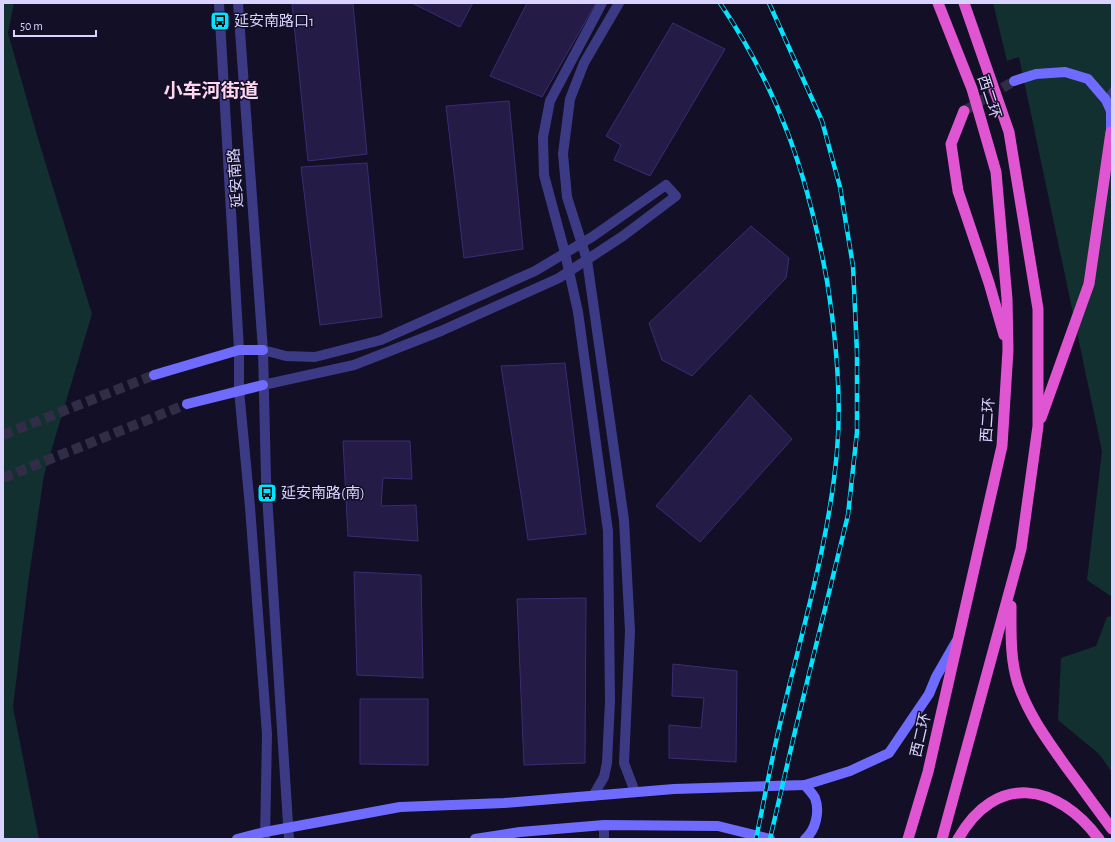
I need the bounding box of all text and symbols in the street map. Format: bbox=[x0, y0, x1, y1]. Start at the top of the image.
bus stop icon: 延安南路口1 bbox=[209, 10, 231, 32]
scale bar bbox=[14, 12, 96, 38]
place label: 延安南路口1 bbox=[234, 13, 314, 29]
text: 50 m bbox=[20, 20, 43, 32]
street label: 西二环 bbox=[975, 73, 1003, 121]
district label: 小车河街道 bbox=[163, 80, 259, 101]
street label: 延安南路 bbox=[225, 148, 246, 209]
street label: 西二环 bbox=[979, 397, 997, 443]
bus stop icon: 延安南路(南) bbox=[256, 482, 278, 504]
place label: 延安南路(南) bbox=[281, 485, 365, 501]
street label: 西二环 bbox=[909, 711, 933, 759]

